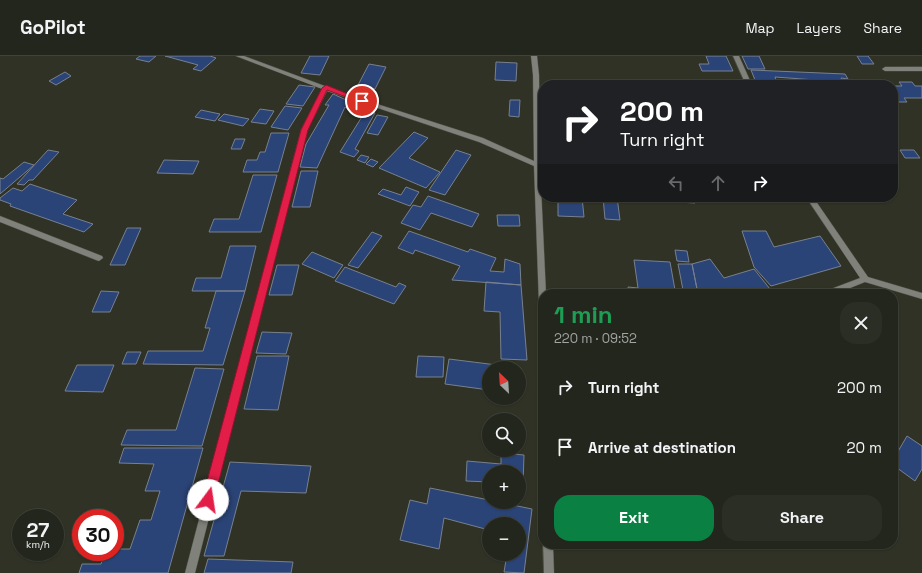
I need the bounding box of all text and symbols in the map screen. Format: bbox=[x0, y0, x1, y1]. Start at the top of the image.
text: GoPilot bbox=[20, 15, 86, 40]
text: Map bbox=[745, 19, 775, 37]
text: Layers bbox=[797, 19, 841, 37]
text: Share bbox=[863, 19, 902, 37]
pin bbox=[345, 84, 379, 118]
icon: arrive bbox=[351, 90, 373, 112]
text: 200 m bbox=[620, 93, 704, 129]
icon: right bbox=[554, 96, 606, 148]
text: Turn right bbox=[620, 128, 704, 151]
icon: left bbox=[665, 172, 687, 194]
icon: ahead bbox=[707, 172, 729, 194]
icon: right bbox=[749, 172, 771, 194]
text: 1 min bbox=[554, 299, 613, 330]
button: close bbox=[840, 302, 882, 344]
text: 220 m · 09:52 bbox=[554, 330, 637, 347]
north arrow bbox=[482, 361, 526, 405]
map controls bbox=[482, 361, 526, 561]
icon: right bbox=[554, 376, 576, 398]
text: Turn right bbox=[588, 378, 659, 397]
text: 200 m bbox=[837, 378, 882, 397]
button: search bbox=[482, 413, 526, 457]
icon: arrive bbox=[554, 436, 576, 458]
text: Arrive at destination bbox=[588, 438, 736, 457]
text: 20 m bbox=[847, 438, 882, 457]
button: + bbox=[482, 465, 526, 509]
position arrow bbox=[187, 479, 229, 521]
button: Exit bbox=[554, 495, 714, 541]
button: Share bbox=[722, 495, 882, 541]
speed limit sign: 30 bbox=[72, 509, 124, 561]
text: 27 bbox=[27, 517, 49, 543]
button: − bbox=[482, 517, 526, 561]
text: km/h bbox=[26, 538, 50, 551]

